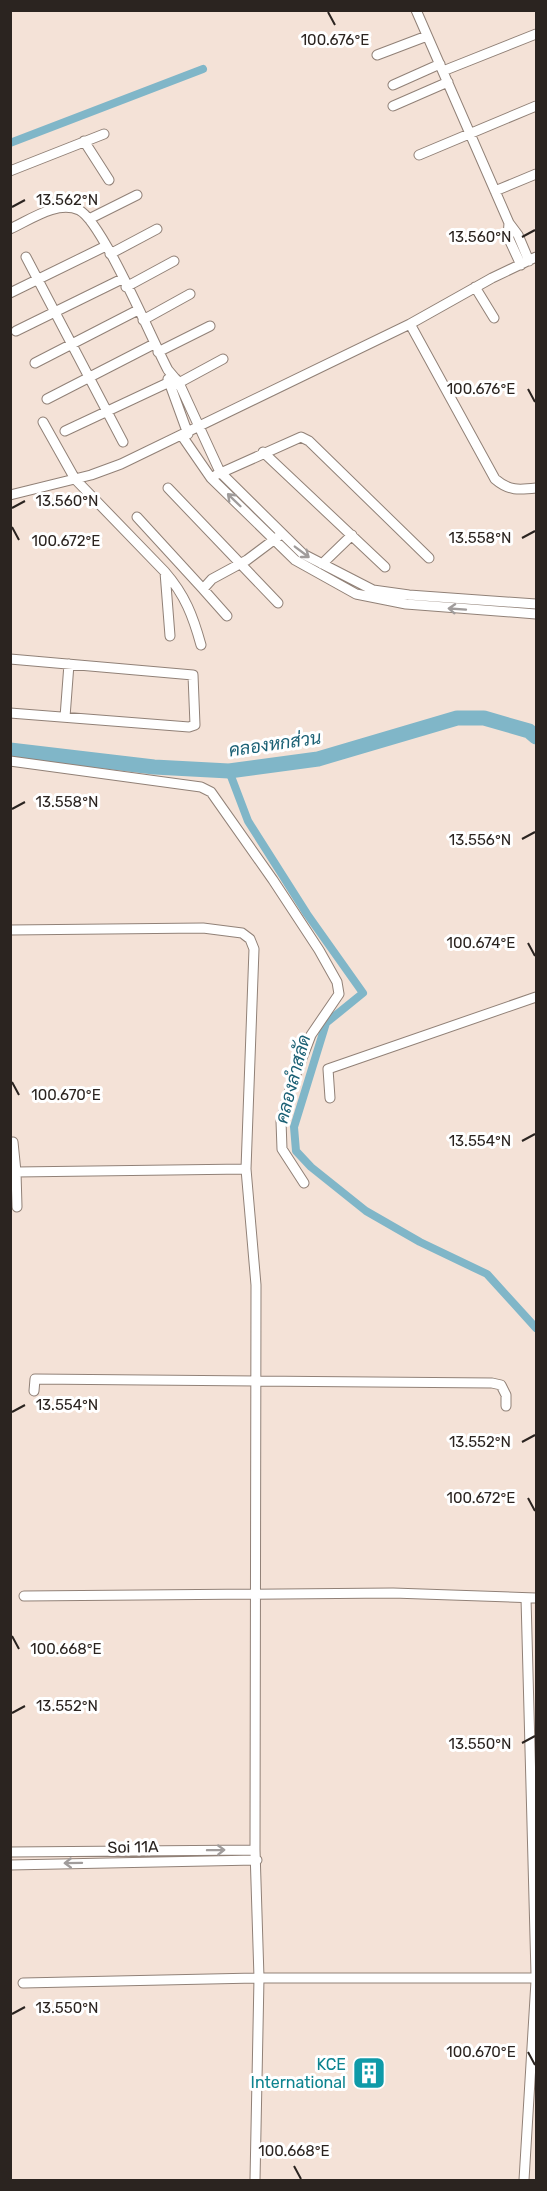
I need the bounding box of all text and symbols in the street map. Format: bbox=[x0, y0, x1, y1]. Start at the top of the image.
text: 100.676°E bbox=[301, 31, 369, 49]
text: 13.562°N bbox=[36, 191, 98, 209]
text: 13.560°N bbox=[449, 228, 511, 246]
text: 100.676°E bbox=[447, 380, 515, 398]
text: 13.560°N bbox=[36, 492, 98, 510]
one-way arrow bbox=[227, 493, 242, 507]
text: 13.558°N bbox=[449, 529, 511, 547]
text: 100.672°E bbox=[32, 532, 100, 550]
one-way arrow bbox=[294, 546, 310, 558]
one-way arrow bbox=[448, 603, 468, 614]
water label: คลองหกส่วน bbox=[227, 726, 323, 761]
text: 13.558°N bbox=[36, 793, 98, 811]
text: 13.556°N bbox=[449, 831, 511, 849]
text: 100.674°E bbox=[447, 934, 515, 952]
water label: คลองลำสลัด bbox=[271, 1032, 315, 1126]
text: 100.670°E bbox=[31, 1086, 101, 1104]
text: 13.554°N bbox=[449, 1132, 511, 1150]
text: 13.554°N bbox=[36, 1396, 98, 1414]
text: 13.552°N bbox=[449, 1433, 511, 1451]
text: 100.672°E bbox=[447, 1489, 515, 1507]
text: 100.668°E bbox=[30, 1640, 102, 1658]
text: 13.552°N bbox=[36, 1697, 98, 1715]
text: 13.550°N bbox=[449, 1735, 511, 1753]
street label: Soi 11A bbox=[107, 1837, 159, 1857]
one-way arrow bbox=[205, 1844, 225, 1856]
one-way arrow bbox=[63, 1858, 83, 1869]
text: 13.550°N bbox=[36, 1999, 98, 2017]
text: 100.670°E bbox=[446, 2043, 516, 2061]
place label: KCE International bbox=[251, 2055, 346, 2092]
building icon: KCE International bbox=[351, 2055, 387, 2091]
text: 100.668°E bbox=[258, 2142, 330, 2160]

